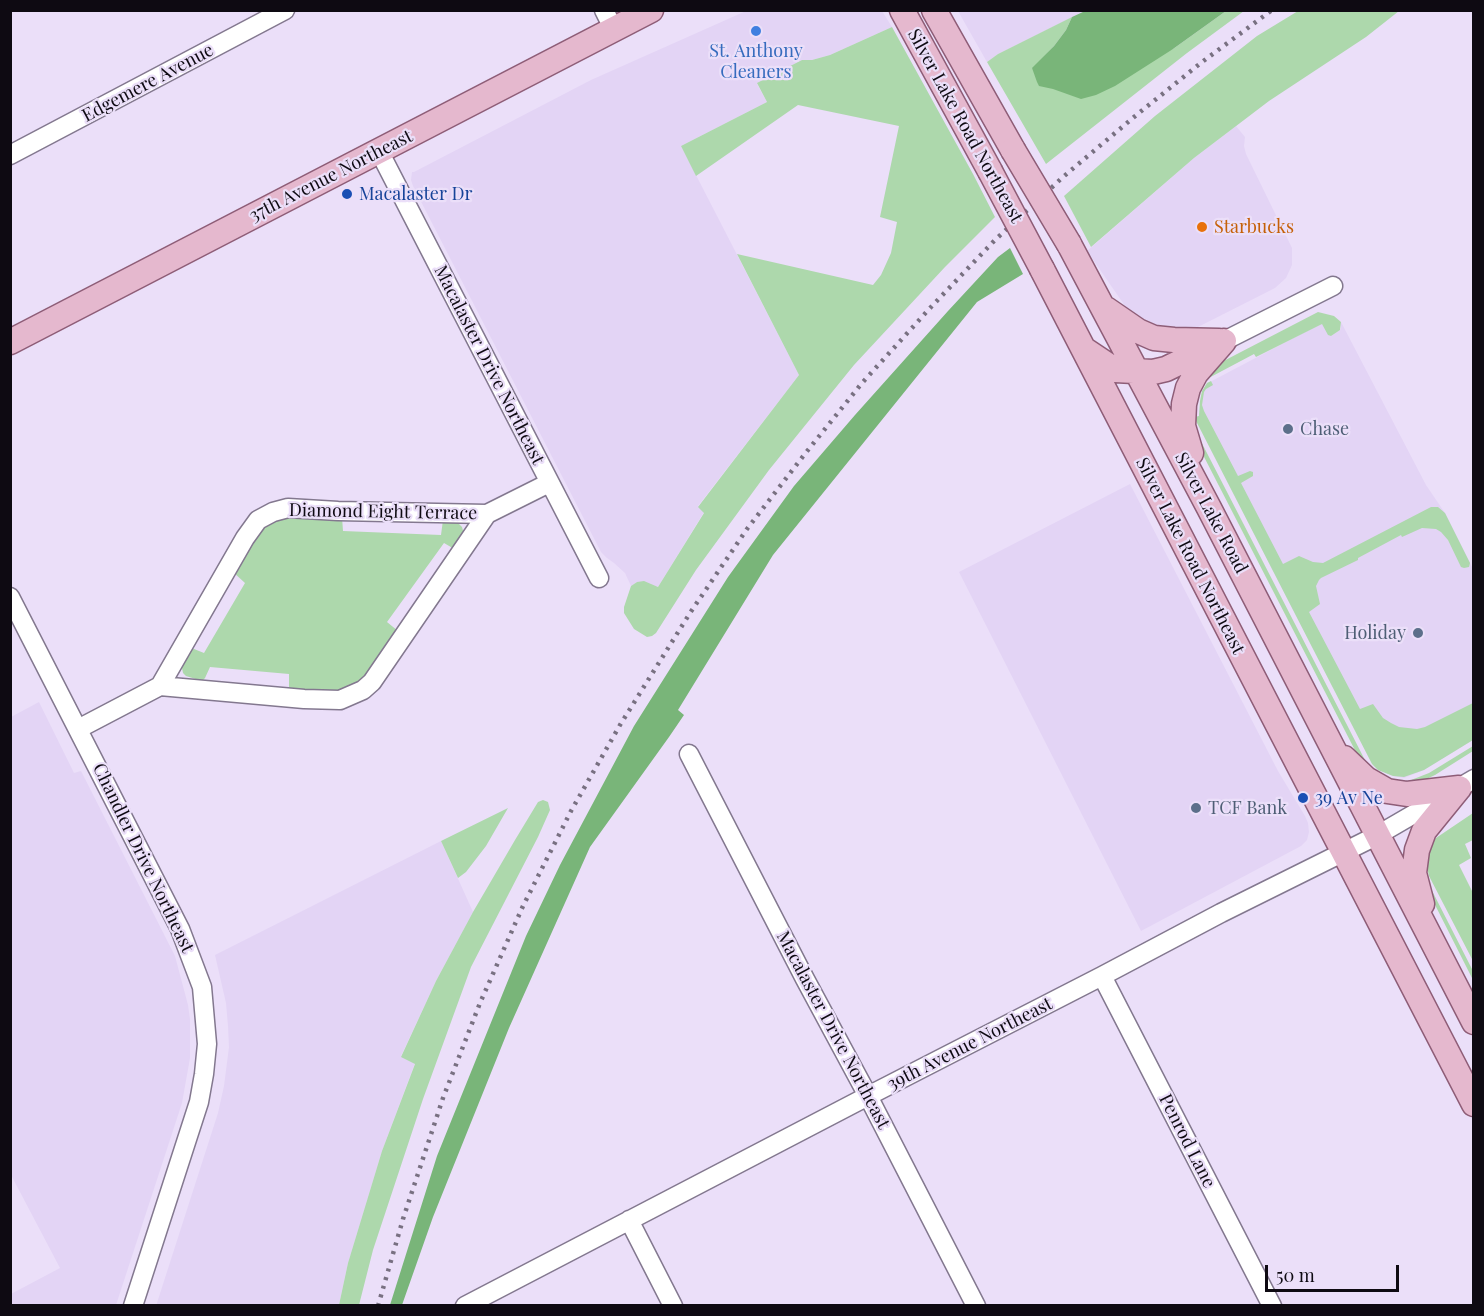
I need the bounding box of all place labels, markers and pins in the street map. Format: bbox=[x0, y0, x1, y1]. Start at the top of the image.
marker: St. Anthony Cleaners bbox=[749, 24, 763, 38]
place label: St. Anthony Cleaners bbox=[709, 40, 803, 82]
place label: Macalaster Dr bbox=[359, 183, 472, 205]
marker: Macalaster Dr bbox=[340, 187, 354, 201]
place label: Starbucks bbox=[1214, 216, 1294, 238]
marker: Starbucks bbox=[1195, 220, 1209, 234]
place label: Chase bbox=[1300, 418, 1349, 440]
marker: Chase bbox=[1281, 422, 1295, 436]
place label: Holiday bbox=[1344, 622, 1406, 644]
marker: Holiday bbox=[1411, 626, 1425, 640]
place label: 39 Av Ne bbox=[1315, 787, 1383, 809]
marker: 39 Av Ne bbox=[1296, 791, 1310, 805]
place label: TCF Bank bbox=[1208, 797, 1287, 819]
marker: TCF Bank bbox=[1189, 801, 1203, 815]

